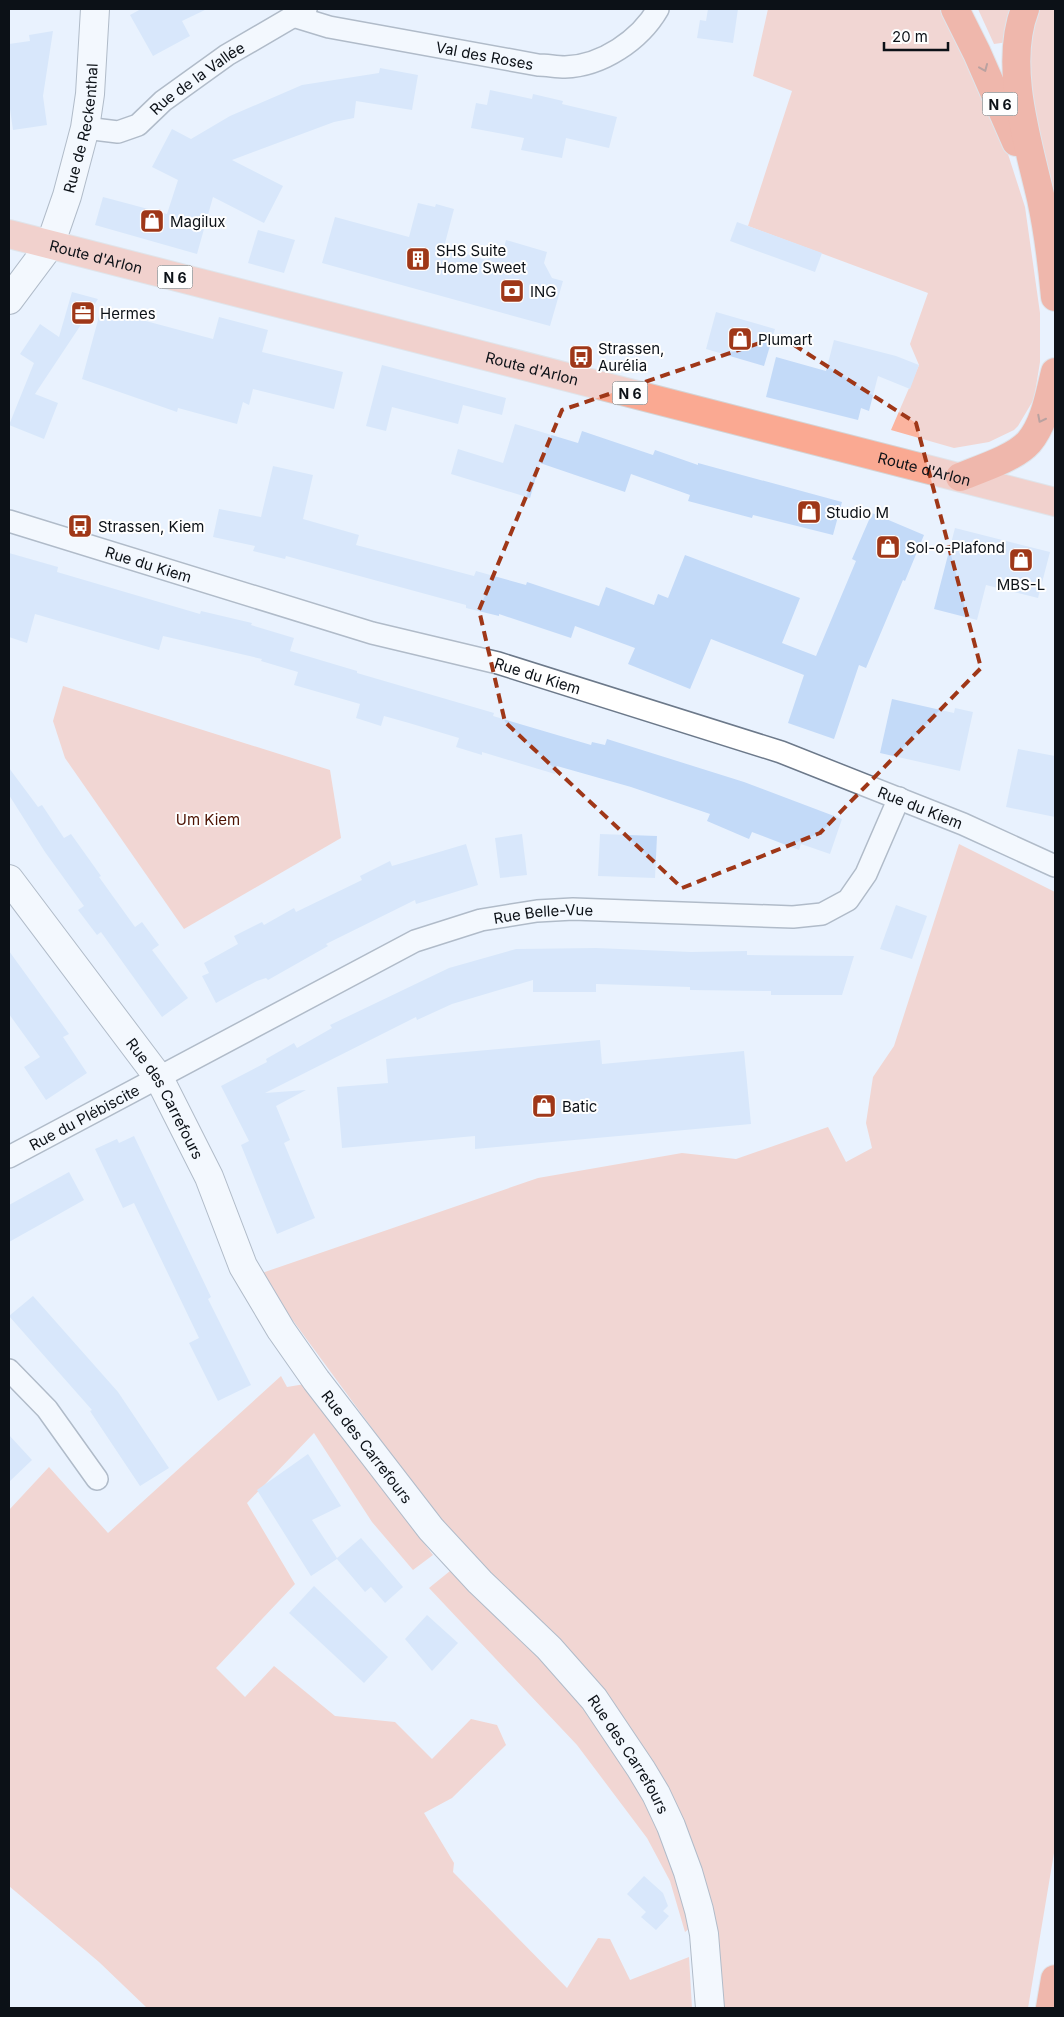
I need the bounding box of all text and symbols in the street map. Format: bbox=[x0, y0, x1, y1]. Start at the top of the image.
scale bar bbox=[884, 20, 948, 52]
text: 20 m bbox=[892, 27, 928, 46]
street label: Rue de la Vallée bbox=[145, 37, 248, 119]
street label: Val des Roses bbox=[434, 37, 535, 74]
street label: Rue de Reckenthal bbox=[59, 63, 101, 195]
one-way arrow bbox=[978, 63, 989, 72]
road number: N 6 bbox=[982, 92, 1018, 116]
shop icon: Magilux bbox=[139, 208, 165, 234]
place label: Magilux bbox=[170, 212, 226, 231]
street label: Route d'Arlon bbox=[48, 235, 145, 277]
place label: SHS Suite Home Sweet bbox=[436, 241, 526, 277]
building icon: SHS Suite Home Sweet bbox=[405, 246, 431, 272]
road number: N 6 bbox=[158, 266, 192, 288]
bank icon: ING bbox=[499, 278, 525, 304]
place label: ING bbox=[530, 282, 557, 301]
office icon: Hermes bbox=[70, 300, 96, 326]
place label: Hermes bbox=[100, 304, 156, 323]
shop icon: Plumart bbox=[727, 326, 753, 352]
place label: Plumart bbox=[758, 330, 813, 349]
place label: Strassen, Aurélia bbox=[598, 339, 664, 375]
bus stop icon: Strassen, Aurélia bbox=[568, 344, 594, 370]
street label: Route d'Arlon bbox=[484, 347, 581, 389]
road number: N 6 bbox=[612, 382, 648, 404]
one-way arrow bbox=[1037, 414, 1047, 423]
street label: Route d'Arlon bbox=[876, 448, 973, 490]
shop icon: Studio M bbox=[796, 499, 822, 525]
place label: Studio M bbox=[826, 503, 889, 522]
bus stop icon: Strassen, Kiem bbox=[67, 513, 93, 539]
place label: Strassen, Kiem bbox=[98, 517, 204, 536]
shop icon: Sol-o-Plafond bbox=[875, 534, 901, 560]
place label: Sol-o-Plafond bbox=[906, 538, 1005, 557]
street label: Rue du Kiem bbox=[103, 542, 194, 586]
shop icon: MBS-L bbox=[1008, 547, 1034, 573]
place label: MBS-L bbox=[997, 575, 1045, 594]
street label: Rue du Kiem bbox=[492, 653, 583, 698]
street label: Rue du Kiem bbox=[875, 782, 966, 832]
park label: Um Kiem bbox=[176, 810, 240, 829]
street label: Rue Belle-Vue bbox=[492, 899, 594, 927]
street label: Rue des Carrefours bbox=[123, 1034, 208, 1162]
street label: Rue du Plébiscite bbox=[26, 1080, 142, 1154]
shop icon: Batic bbox=[531, 1093, 557, 1119]
place label: Batic bbox=[562, 1097, 597, 1116]
street label: Rue des Carrefours bbox=[318, 1386, 417, 1507]
street label: Rue des Carrefours bbox=[584, 1691, 673, 1817]

